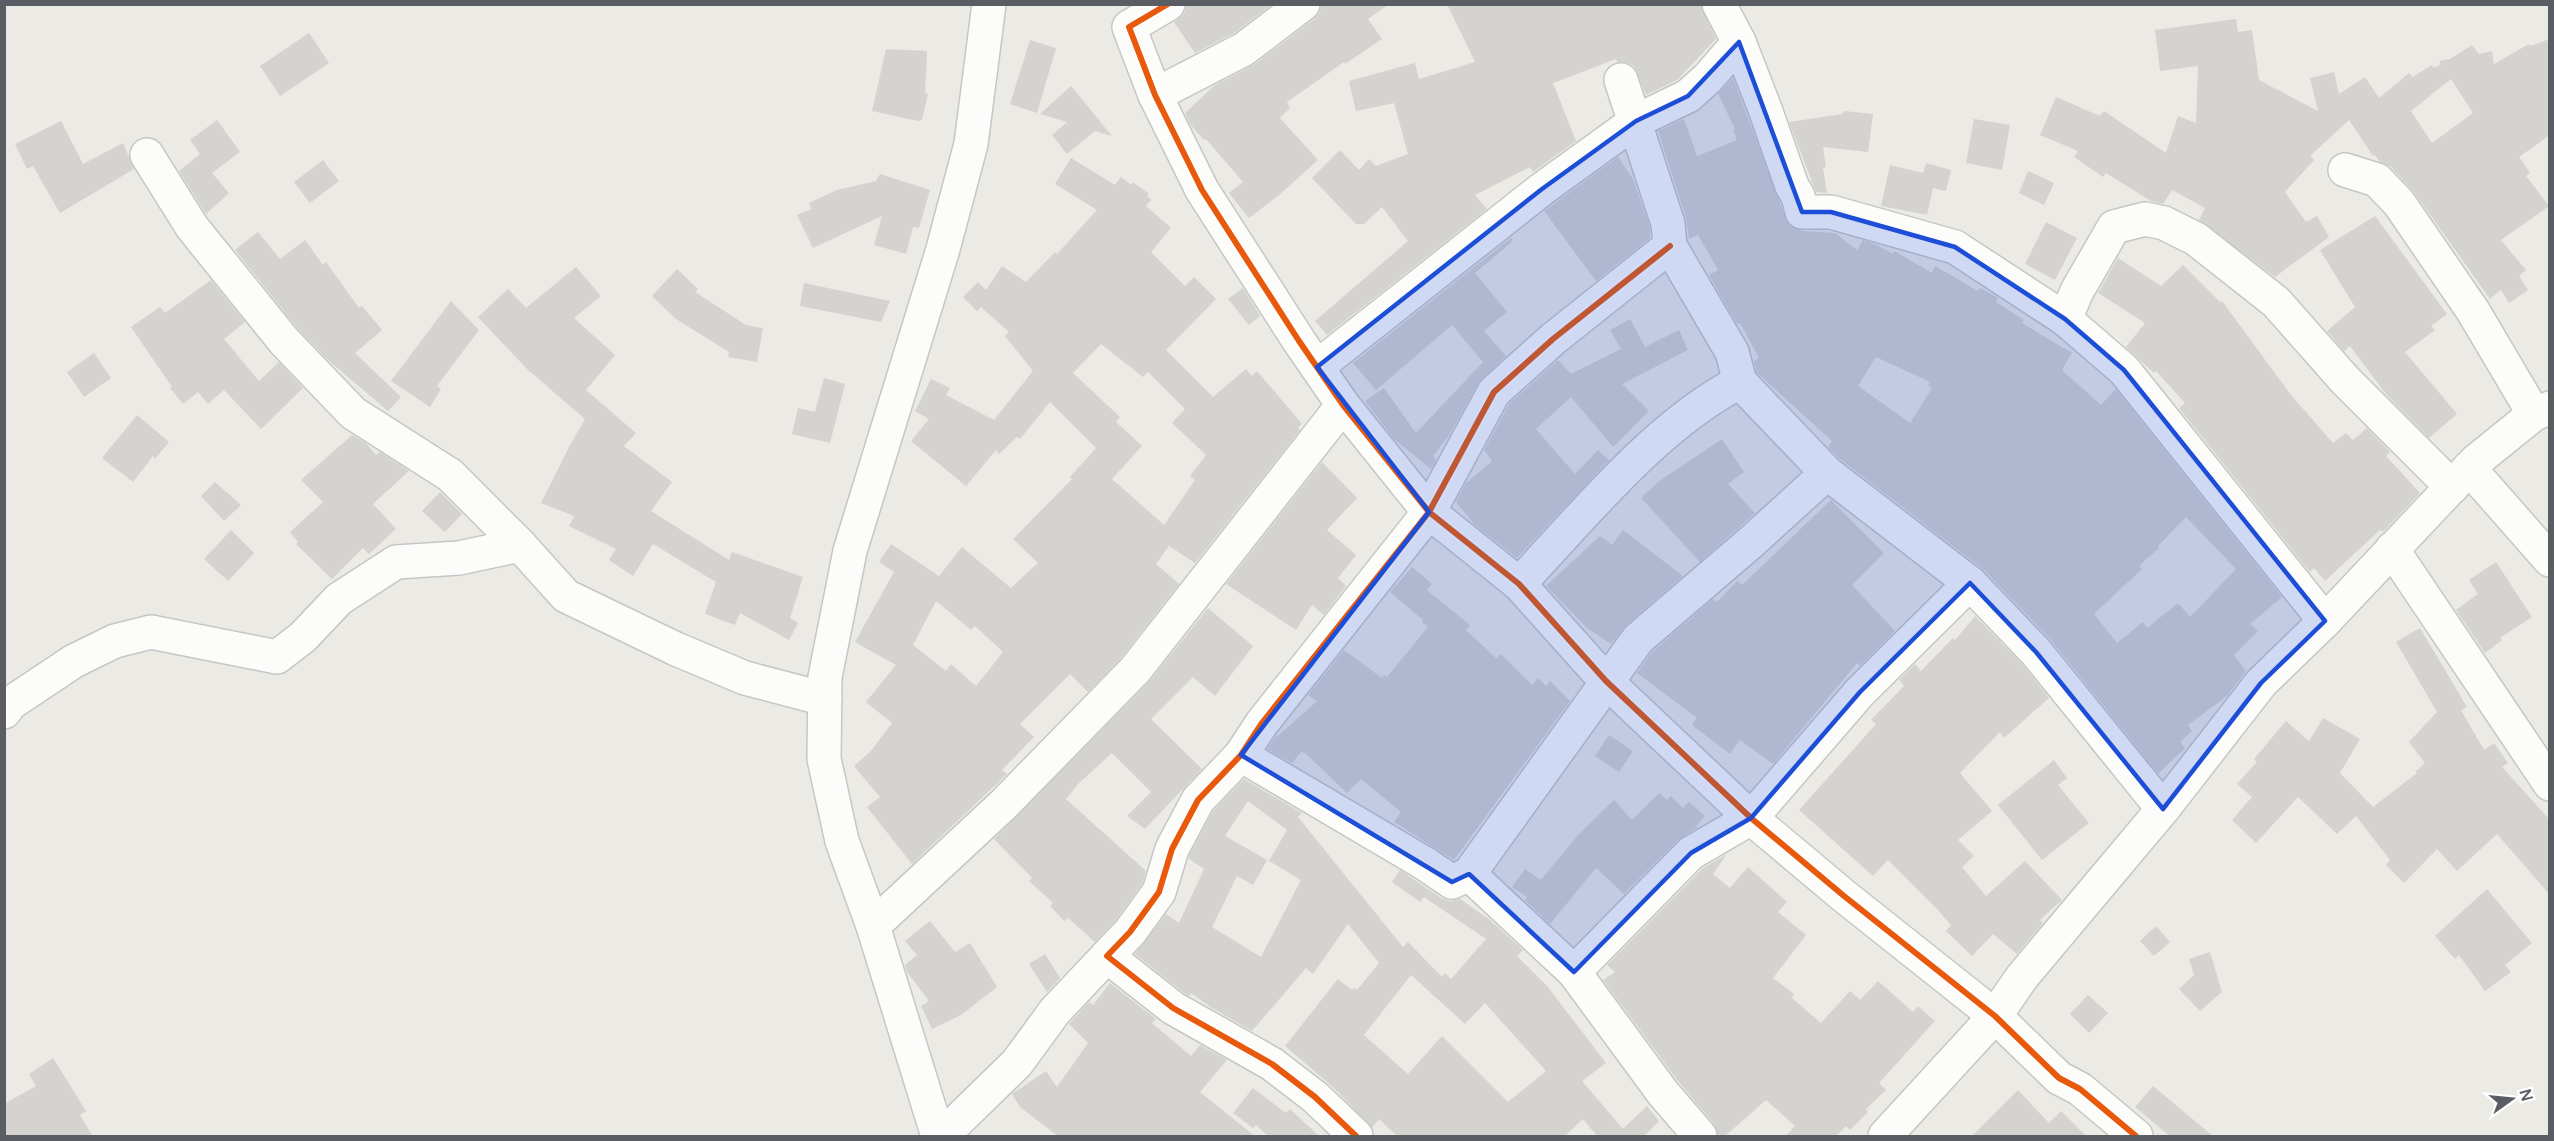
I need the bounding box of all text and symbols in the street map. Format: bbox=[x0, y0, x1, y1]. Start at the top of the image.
north arrow bbox=[2482, 1069, 2542, 1129]
text: N bbox=[2514, 1087, 2539, 1104]

